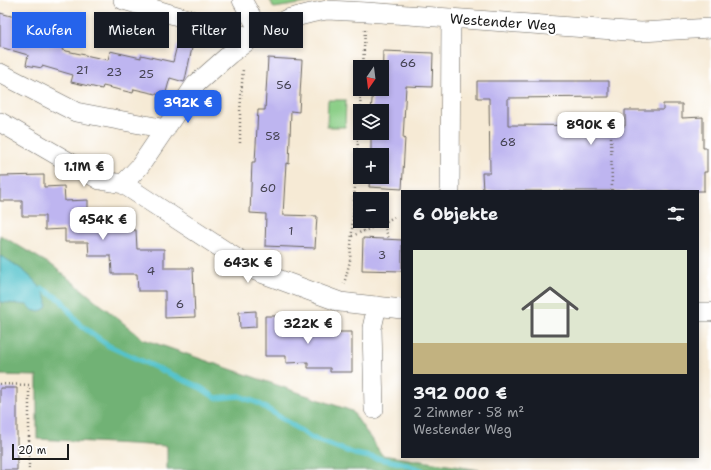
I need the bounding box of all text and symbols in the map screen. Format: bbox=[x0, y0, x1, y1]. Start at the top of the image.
street label: Westender Weg bbox=[449, 9, 557, 35]
chip: Kaufen bbox=[12, 12, 86, 48]
chip: Mieten bbox=[94, 12, 169, 48]
chip: Filter bbox=[177, 12, 241, 48]
chip: Neu bbox=[249, 12, 303, 48]
house number: 66 bbox=[400, 55, 416, 71]
north arrow bbox=[353, 60, 389, 96]
map controls bbox=[353, 60, 389, 228]
house number: 21 bbox=[76, 62, 88, 78]
house number: 23 bbox=[106, 64, 122, 80]
house number: 25 bbox=[138, 66, 154, 82]
house number: 56 bbox=[276, 77, 292, 93]
pin: 392K € bbox=[155, 90, 221, 124]
text: 392K € bbox=[163, 94, 213, 111]
button: layers bbox=[353, 104, 389, 140]
pin: 890K € bbox=[558, 112, 624, 146]
text: 890K € bbox=[566, 116, 616, 133]
house number: 58 bbox=[265, 128, 281, 144]
house number: 68 bbox=[500, 134, 516, 150]
button: + bbox=[353, 148, 389, 184]
pin: 1.1M € bbox=[51, 154, 117, 188]
text: 1.1M € bbox=[64, 158, 104, 175]
house number: 60 bbox=[260, 180, 276, 196]
button: − bbox=[353, 192, 389, 228]
text: 6 Objekte bbox=[413, 203, 498, 225]
icon: filters bbox=[665, 203, 687, 225]
pin: 454K € bbox=[70, 207, 136, 241]
text: 454K € bbox=[79, 211, 127, 228]
house number: 1 bbox=[288, 223, 294, 239]
house number: 3 bbox=[378, 247, 386, 263]
pin: 643K € bbox=[215, 250, 281, 284]
text: 643K € bbox=[223, 254, 273, 271]
house number: 4 bbox=[147, 263, 155, 279]
icon: home bbox=[514, 276, 586, 348]
house number: 6 bbox=[176, 296, 184, 312]
pin: 322K € bbox=[275, 311, 341, 345]
text: 322K € bbox=[283, 315, 333, 332]
text: 392 000 € bbox=[413, 382, 507, 404]
text: 2 Zimmer · 58 m² bbox=[413, 404, 524, 421]
text: Westender Weg bbox=[413, 421, 512, 438]
scale bar bbox=[12, 442, 69, 461]
text: 20 m bbox=[18, 443, 46, 458]

